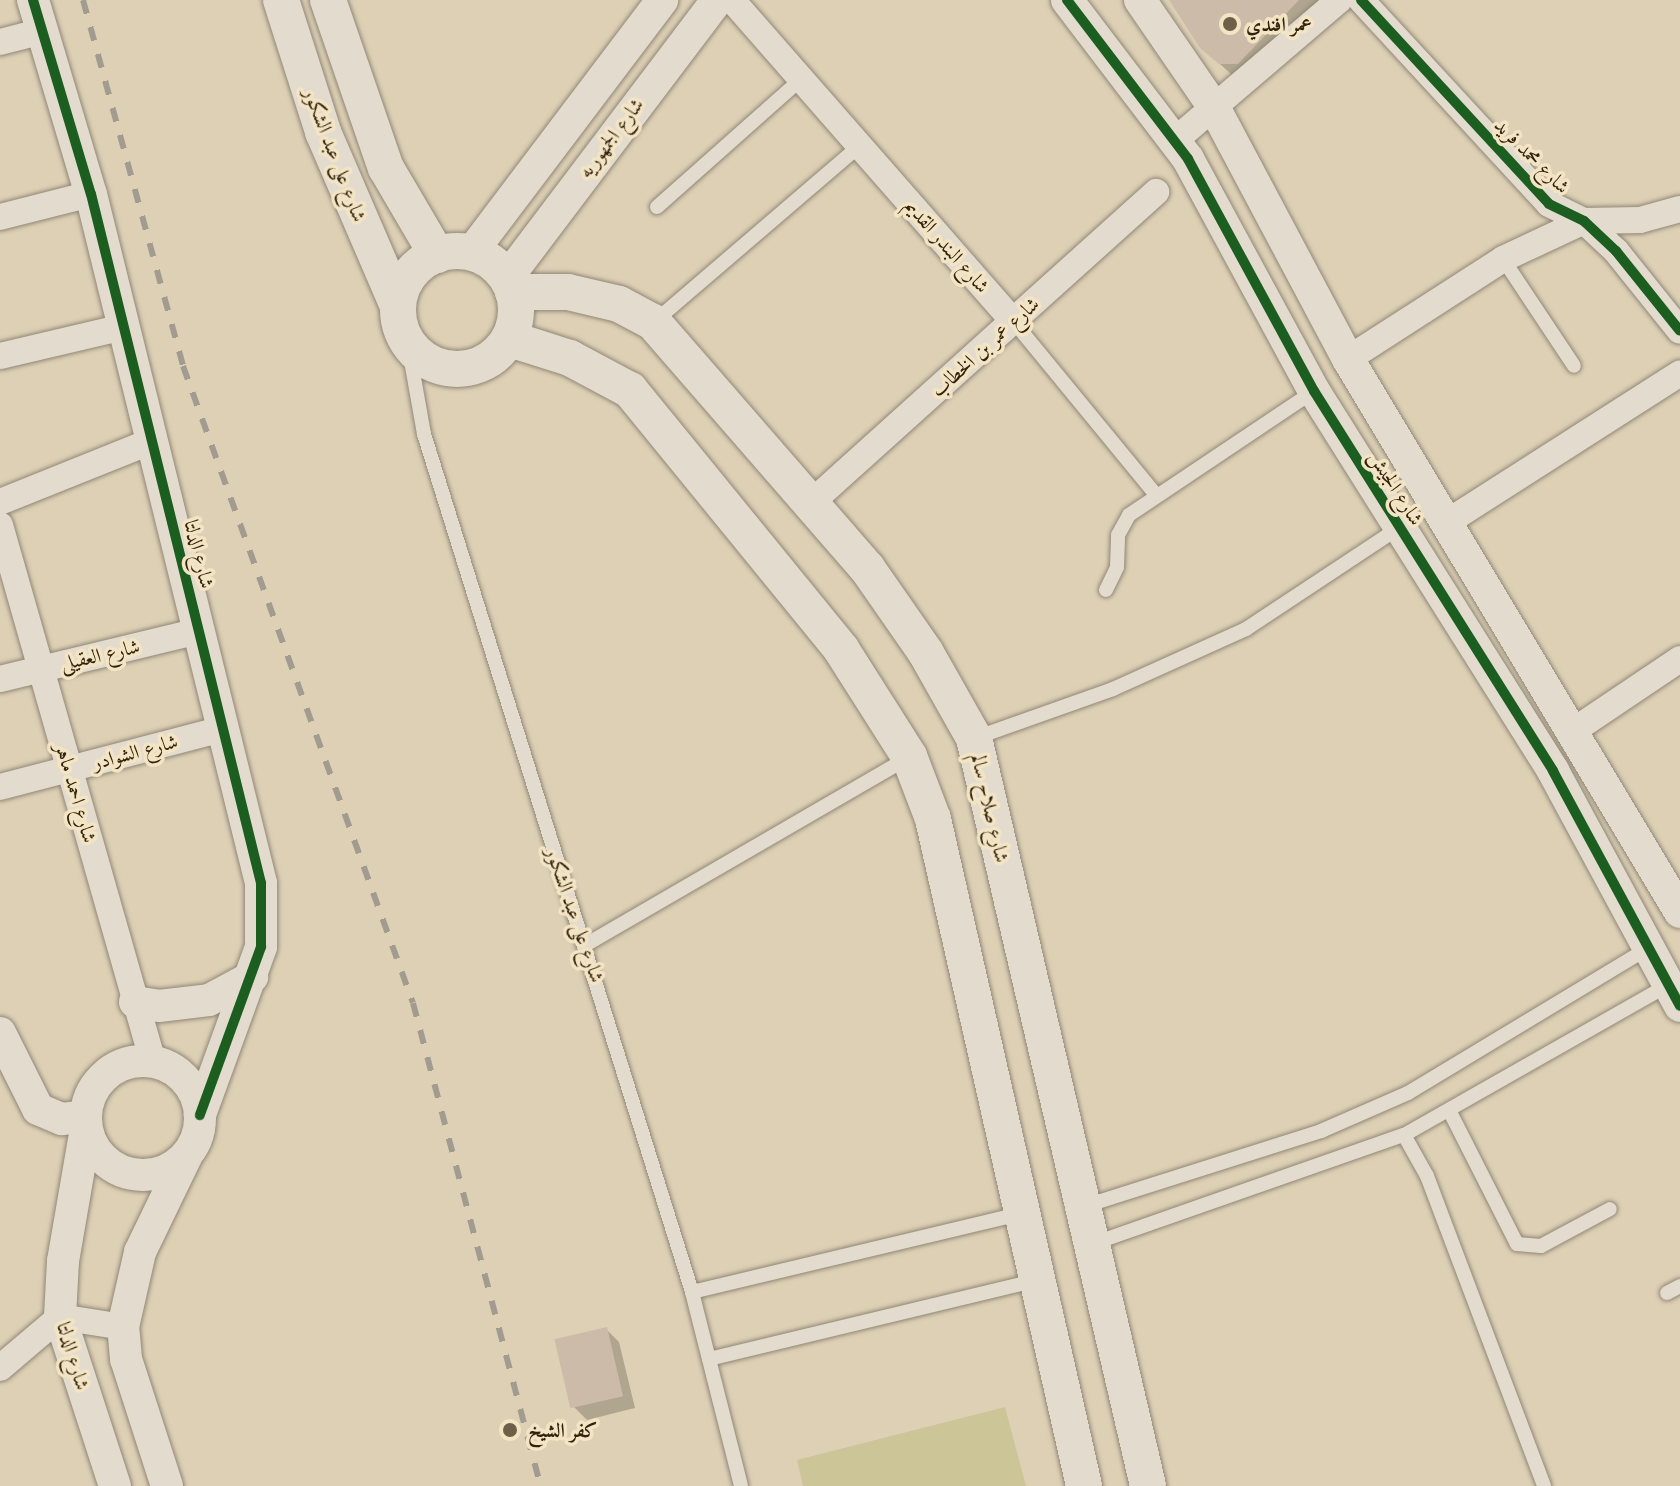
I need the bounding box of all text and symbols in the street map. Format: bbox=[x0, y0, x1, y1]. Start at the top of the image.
place label: عمر افندي bbox=[1246, 12, 1312, 36]
marker: عمر افندي bbox=[1221, 15, 1239, 33]
street label: شارع على عبد الشكور bbox=[298, 85, 372, 225]
street label: شارع الجمهوريه bbox=[573, 93, 649, 183]
street label: شارع محمد فريد bbox=[1489, 113, 1575, 199]
street label: شارع البندر القديم bbox=[900, 194, 994, 298]
street label: شارع عمر بن الخطاب bbox=[926, 292, 1044, 402]
street label: شارع الجيش bbox=[1364, 446, 1428, 530]
street label: شارع الدلتا bbox=[179, 517, 219, 591]
street label: شارع العقيلى bbox=[58, 634, 142, 676]
street label: شارع الشوادر bbox=[90, 729, 180, 775]
street label: شارع احمد ماهر bbox=[50, 741, 102, 845]
street label: شارع صلاح سالم bbox=[966, 751, 1014, 865]
street label: شارع على عبد الشكور bbox=[541, 844, 609, 986]
street label: شارع الدلتا bbox=[51, 1319, 95, 1393]
place label: كفر الشيخ bbox=[528, 1418, 597, 1442]
marker: كفر الشيخ bbox=[499, 1419, 521, 1441]

